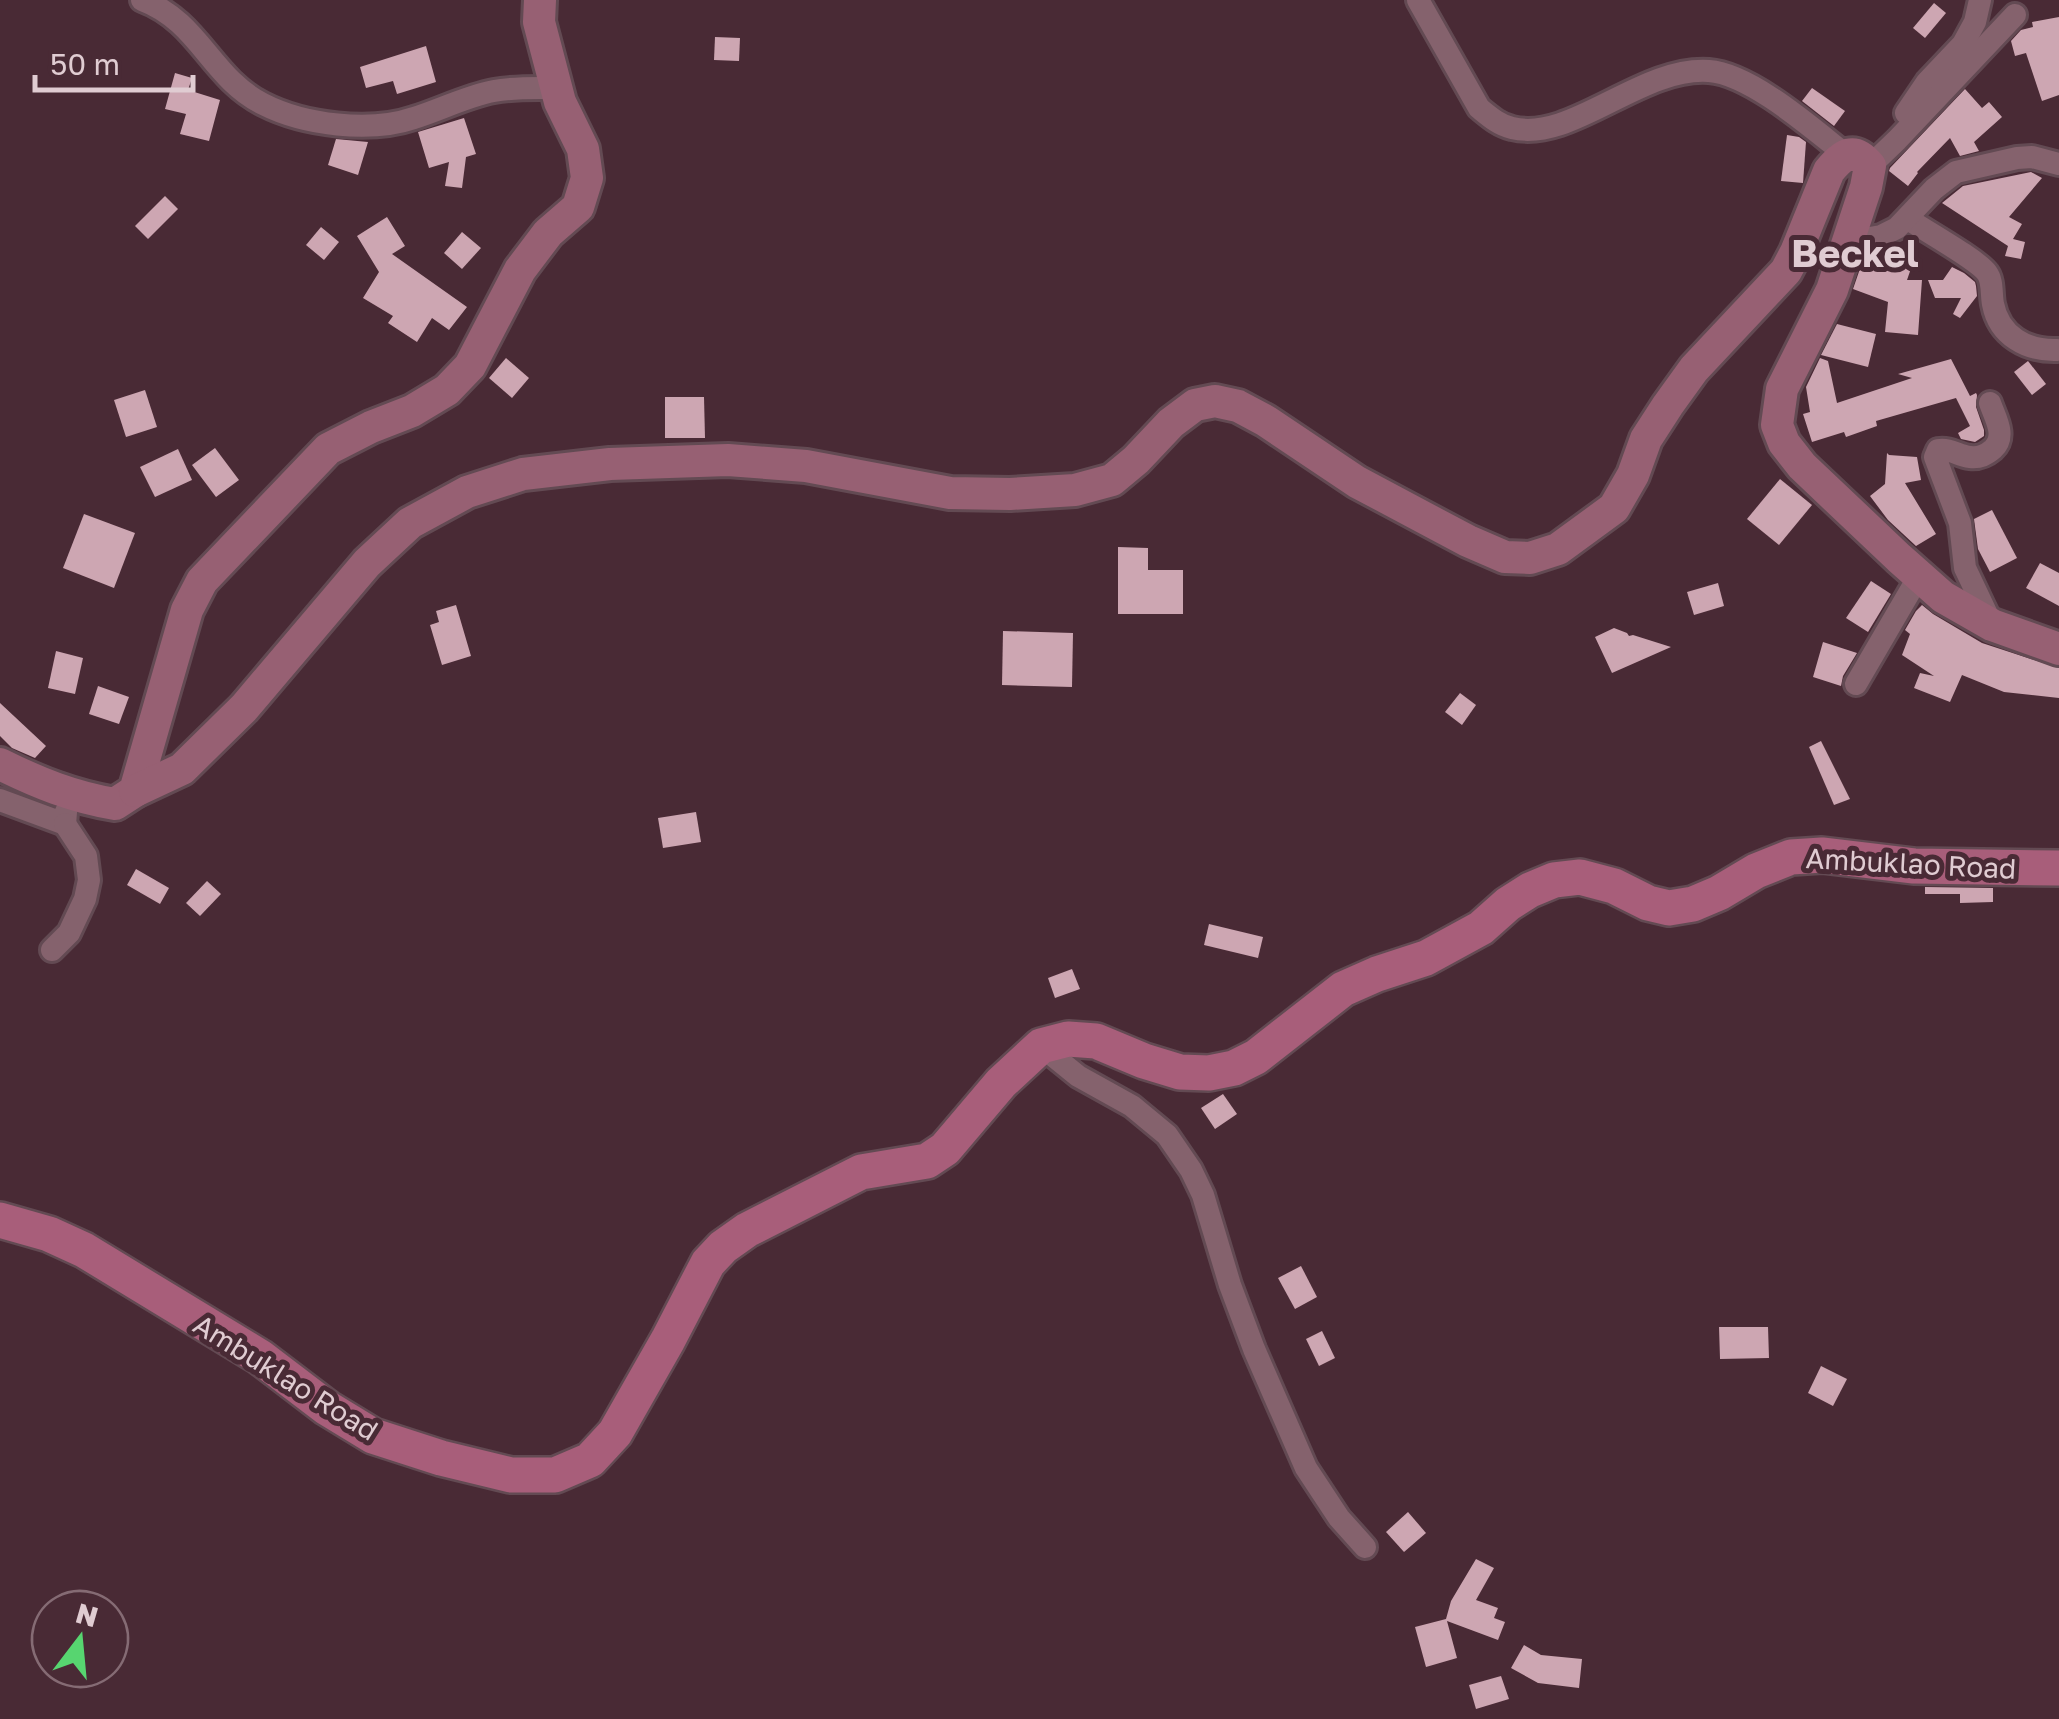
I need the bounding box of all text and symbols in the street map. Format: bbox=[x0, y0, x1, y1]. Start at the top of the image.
scale bar bbox=[35, 30, 192, 92]
text: 50 m bbox=[50, 46, 120, 82]
district label: Beckel bbox=[1791, 230, 1919, 275]
street label: Ambuklao Road bbox=[1805, 841, 2017, 885]
street label: Ambuklao Road bbox=[188, 1307, 384, 1447]
north arrow bbox=[30, 1589, 130, 1689]
text: N bbox=[72, 1596, 102, 1633]

